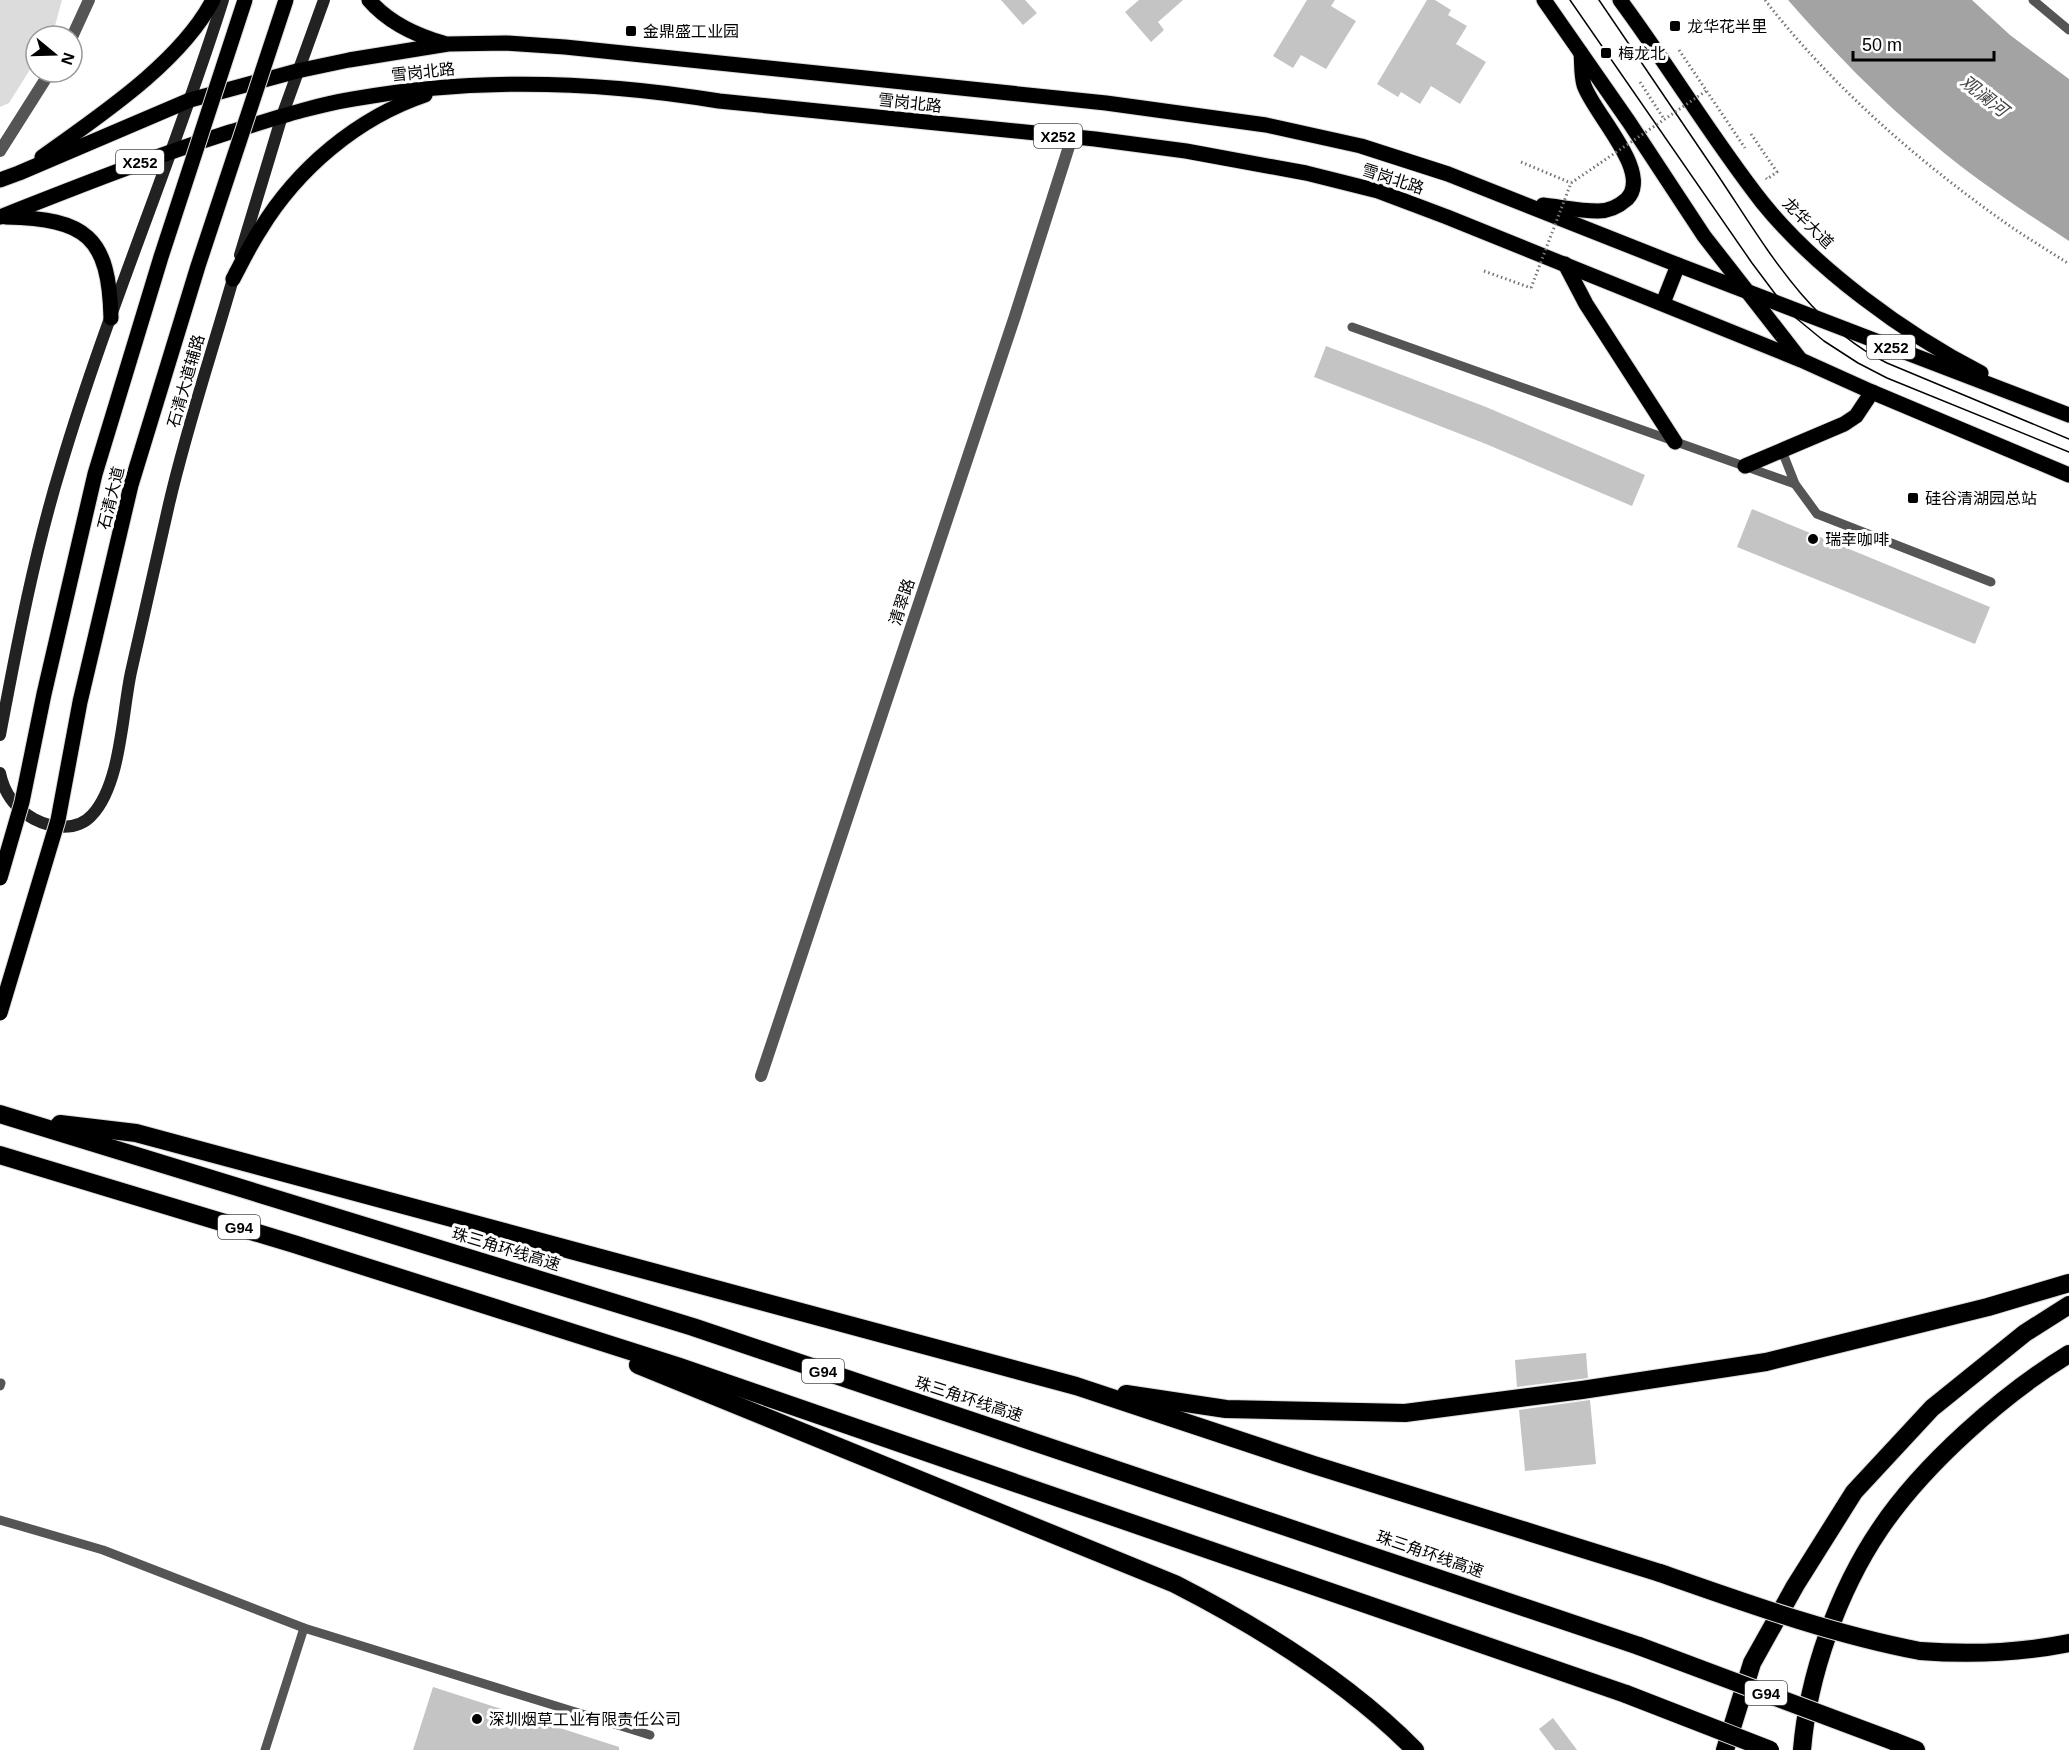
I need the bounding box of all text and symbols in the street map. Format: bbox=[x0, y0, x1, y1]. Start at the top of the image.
place label: 龙华花半里 bbox=[1687, 18, 1767, 35]
marker: 龙华花半里 bbox=[1668, 19, 1682, 33]
place label: 金鼎盛工业园 bbox=[643, 23, 739, 40]
north arrow bbox=[24, 24, 84, 84]
marker: 金鼎盛工业园 bbox=[624, 24, 638, 38]
scale bar bbox=[1853, 24, 1994, 62]
text: 50 m bbox=[1862, 35, 1902, 55]
place label: 梅龙北 bbox=[1618, 45, 1666, 62]
marker: 梅龙北 bbox=[1599, 46, 1613, 60]
text: N bbox=[58, 50, 78, 67]
street label: 雪岗北路 bbox=[390, 60, 456, 84]
water label: 观澜河 bbox=[1957, 71, 2014, 122]
street label: 雪岗北路 bbox=[877, 91, 943, 115]
road number: X252 bbox=[1034, 124, 1082, 148]
road number: X252 bbox=[116, 150, 164, 174]
street label: 雪岗北路 bbox=[1360, 161, 1426, 197]
street label: 龙华大道 bbox=[1779, 194, 1837, 252]
street label: 石清大道辅路 bbox=[165, 333, 207, 429]
road number: X252 bbox=[1867, 335, 1915, 359]
street label: 石清大道 bbox=[95, 465, 127, 531]
place label: 硅谷清湖园总站 bbox=[1925, 490, 2037, 507]
marker: 硅谷清湖园总站 bbox=[1906, 491, 1920, 505]
place label: 瑞幸咖啡 bbox=[1825, 531, 1889, 548]
marker: 瑞幸咖啡 bbox=[1806, 532, 1820, 546]
street label: 清翠路 bbox=[886, 577, 918, 627]
road number: G94 bbox=[218, 1215, 260, 1239]
street label: 珠三角环线高速 bbox=[450, 1224, 562, 1274]
road number: G94 bbox=[802, 1359, 844, 1383]
street label: 珠三角环线高速 bbox=[913, 1373, 1025, 1424]
street label: 珠三角环线高速 bbox=[1374, 1527, 1486, 1580]
road number: G94 bbox=[1745, 1681, 1787, 1705]
place label: 深圳烟草工业有限责任公司 bbox=[489, 1711, 681, 1728]
marker: 深圳烟草工业有限责任公司 bbox=[470, 1712, 484, 1726]

